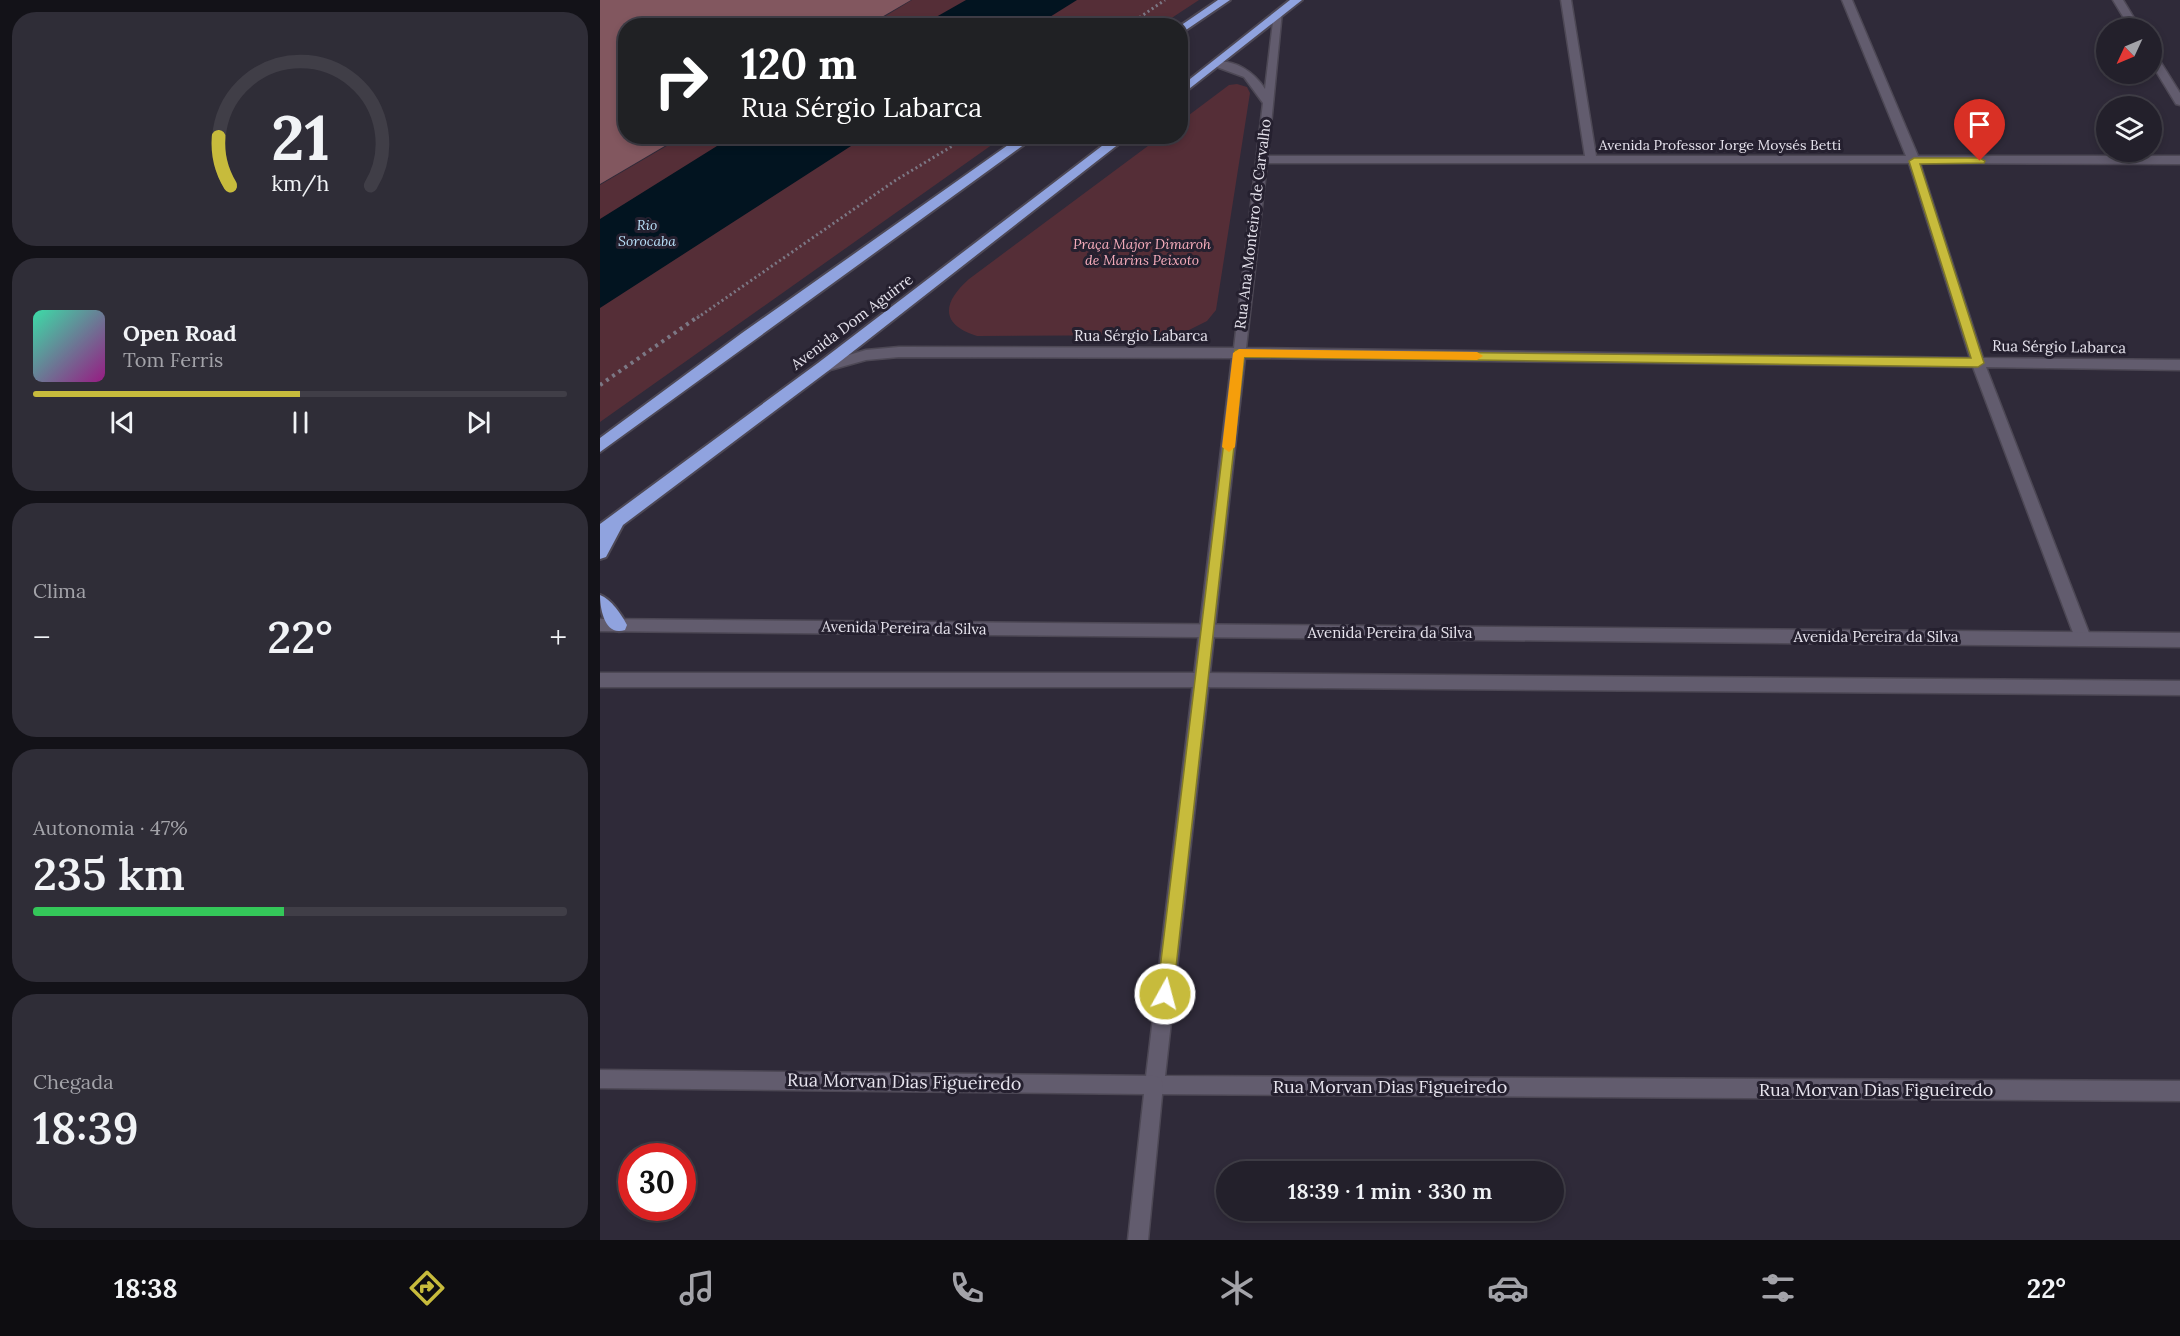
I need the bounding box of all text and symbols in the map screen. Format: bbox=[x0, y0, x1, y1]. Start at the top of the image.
north arrow bbox=[2096, 18, 2162, 84]
map controls bbox=[2096, 18, 2162, 162]
text: 120 m bbox=[741, 37, 857, 91]
icon: right bbox=[642, 42, 720, 120]
text: Rua Sérgio Labarca bbox=[741, 90, 982, 124]
button: layers bbox=[2096, 96, 2162, 162]
text: 21 bbox=[271, 97, 329, 177]
pin bbox=[1954, 99, 2005, 161]
icon: arrive bbox=[1963, 108, 1996, 141]
street label: Rua Ana Monteiro de Carvalho bbox=[1230, 117, 1275, 330]
street label: Avenida Professor Jorge Moysés Betti bbox=[1598, 136, 1841, 154]
text: km/h bbox=[271, 169, 329, 197]
water label: Rio Sorocaba bbox=[618, 216, 676, 250]
park label: Praça Major Dimaroh de Marins Peixoto bbox=[1073, 235, 1211, 269]
street label: Avenida Dom Aguirre bbox=[786, 270, 916, 374]
text: Open Road bbox=[123, 319, 237, 347]
street label: Rua Sérgio Labarca bbox=[1074, 326, 1208, 345]
street label: Rua Sérgio Labarca bbox=[1992, 336, 2126, 357]
text: Tom Ferris bbox=[123, 347, 223, 372]
icon: previous bbox=[106, 406, 139, 439]
icon: pause bbox=[284, 406, 317, 439]
icon: next bbox=[462, 406, 495, 439]
text: Clima bbox=[33, 578, 86, 603]
text: 22° bbox=[267, 608, 333, 665]
text: − bbox=[33, 616, 51, 658]
text: + bbox=[550, 616, 567, 658]
street label: Avenida Pereira da Silva bbox=[820, 617, 987, 638]
street label: Avenida Pereira da Silva bbox=[1306, 623, 1473, 642]
street label: Avenida Pereira da Silva bbox=[1792, 627, 1959, 646]
text: Autonomia · 47% bbox=[33, 815, 188, 840]
text: 235 km bbox=[33, 845, 185, 902]
position arrow bbox=[1133, 962, 1197, 1026]
street label: Rua Morvan Dias Figueiredo bbox=[787, 1068, 1021, 1095]
text: Chegada bbox=[33, 1069, 113, 1094]
street label: Rua Morvan Dias Figueiredo bbox=[1273, 1075, 1507, 1098]
street label: Rua Morvan Dias Figueiredo bbox=[1759, 1078, 1993, 1101]
text: 18:39 bbox=[33, 1099, 139, 1156]
speed limit sign: 30 bbox=[618, 1143, 696, 1221]
text: 18:39 · 1 min · 330 m bbox=[1288, 1177, 1492, 1205]
icon: directions bbox=[406, 1267, 448, 1309]
icon: music bbox=[676, 1267, 718, 1309]
icon: phone bbox=[946, 1267, 988, 1309]
icon: climate bbox=[1216, 1267, 1258, 1309]
icon: car bbox=[1487, 1267, 1529, 1309]
icon: filters bbox=[1757, 1267, 1799, 1309]
text: 18:38 bbox=[114, 1271, 178, 1305]
text: 22° bbox=[2027, 1271, 2066, 1305]

